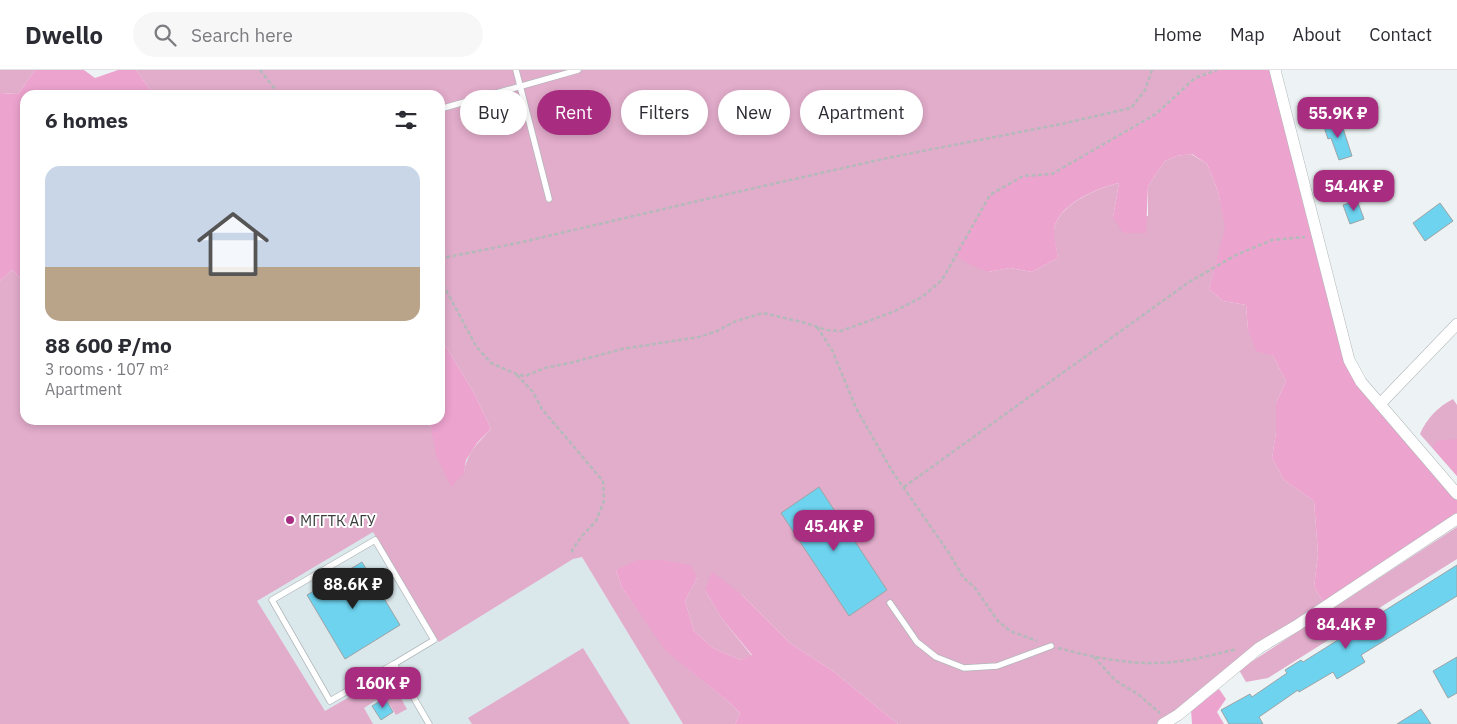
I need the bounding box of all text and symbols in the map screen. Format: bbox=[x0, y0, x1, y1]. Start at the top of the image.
search box bbox=[133, 12, 483, 57]
text: Dwello bbox=[25, 19, 103, 51]
icon: search bbox=[151, 21, 179, 49]
text: Search here bbox=[191, 23, 293, 47]
text: Home bbox=[1154, 23, 1202, 46]
text: Map bbox=[1230, 23, 1265, 46]
text: About bbox=[1293, 23, 1341, 46]
text: Contact bbox=[1369, 23, 1432, 46]
chip: Buy bbox=[460, 90, 527, 135]
chip: Rent bbox=[537, 90, 611, 135]
chip: Filters bbox=[621, 90, 708, 135]
chip: New bbox=[718, 90, 790, 135]
chip: Apartment bbox=[800, 90, 923, 135]
pin: 55.9K ₽ bbox=[1292, 97, 1384, 139]
text: 55.9K ₽ bbox=[1308, 103, 1368, 123]
text: 6 homes bbox=[45, 106, 128, 134]
icon: filters bbox=[392, 106, 420, 134]
pin: 54.4K ₽ bbox=[1308, 170, 1400, 212]
text: 54.4K ₽ bbox=[1324, 176, 1384, 196]
icon: home bbox=[188, 199, 278, 289]
text: 88 600 ₽/mo bbox=[45, 331, 172, 359]
text: 3 rooms · 107 m² bbox=[45, 359, 169, 379]
text: Apartment bbox=[45, 379, 122, 399]
pin: 45.4K ₽ bbox=[788, 510, 880, 552]
place label: МГГТК АГУ bbox=[300, 511, 376, 530]
marker: МГГТК АГУ bbox=[284, 514, 296, 526]
text: 45.4K ₽ bbox=[804, 516, 864, 536]
pin: 88.6K ₽ bbox=[307, 568, 399, 610]
text: 88.6K ₽ bbox=[323, 574, 383, 594]
pin: 84.4K ₽ bbox=[1300, 608, 1392, 650]
text: 84.4K ₽ bbox=[1316, 614, 1376, 634]
pin: 160K ₽ bbox=[342, 666, 424, 709]
text: 160K ₽ bbox=[356, 673, 410, 693]

